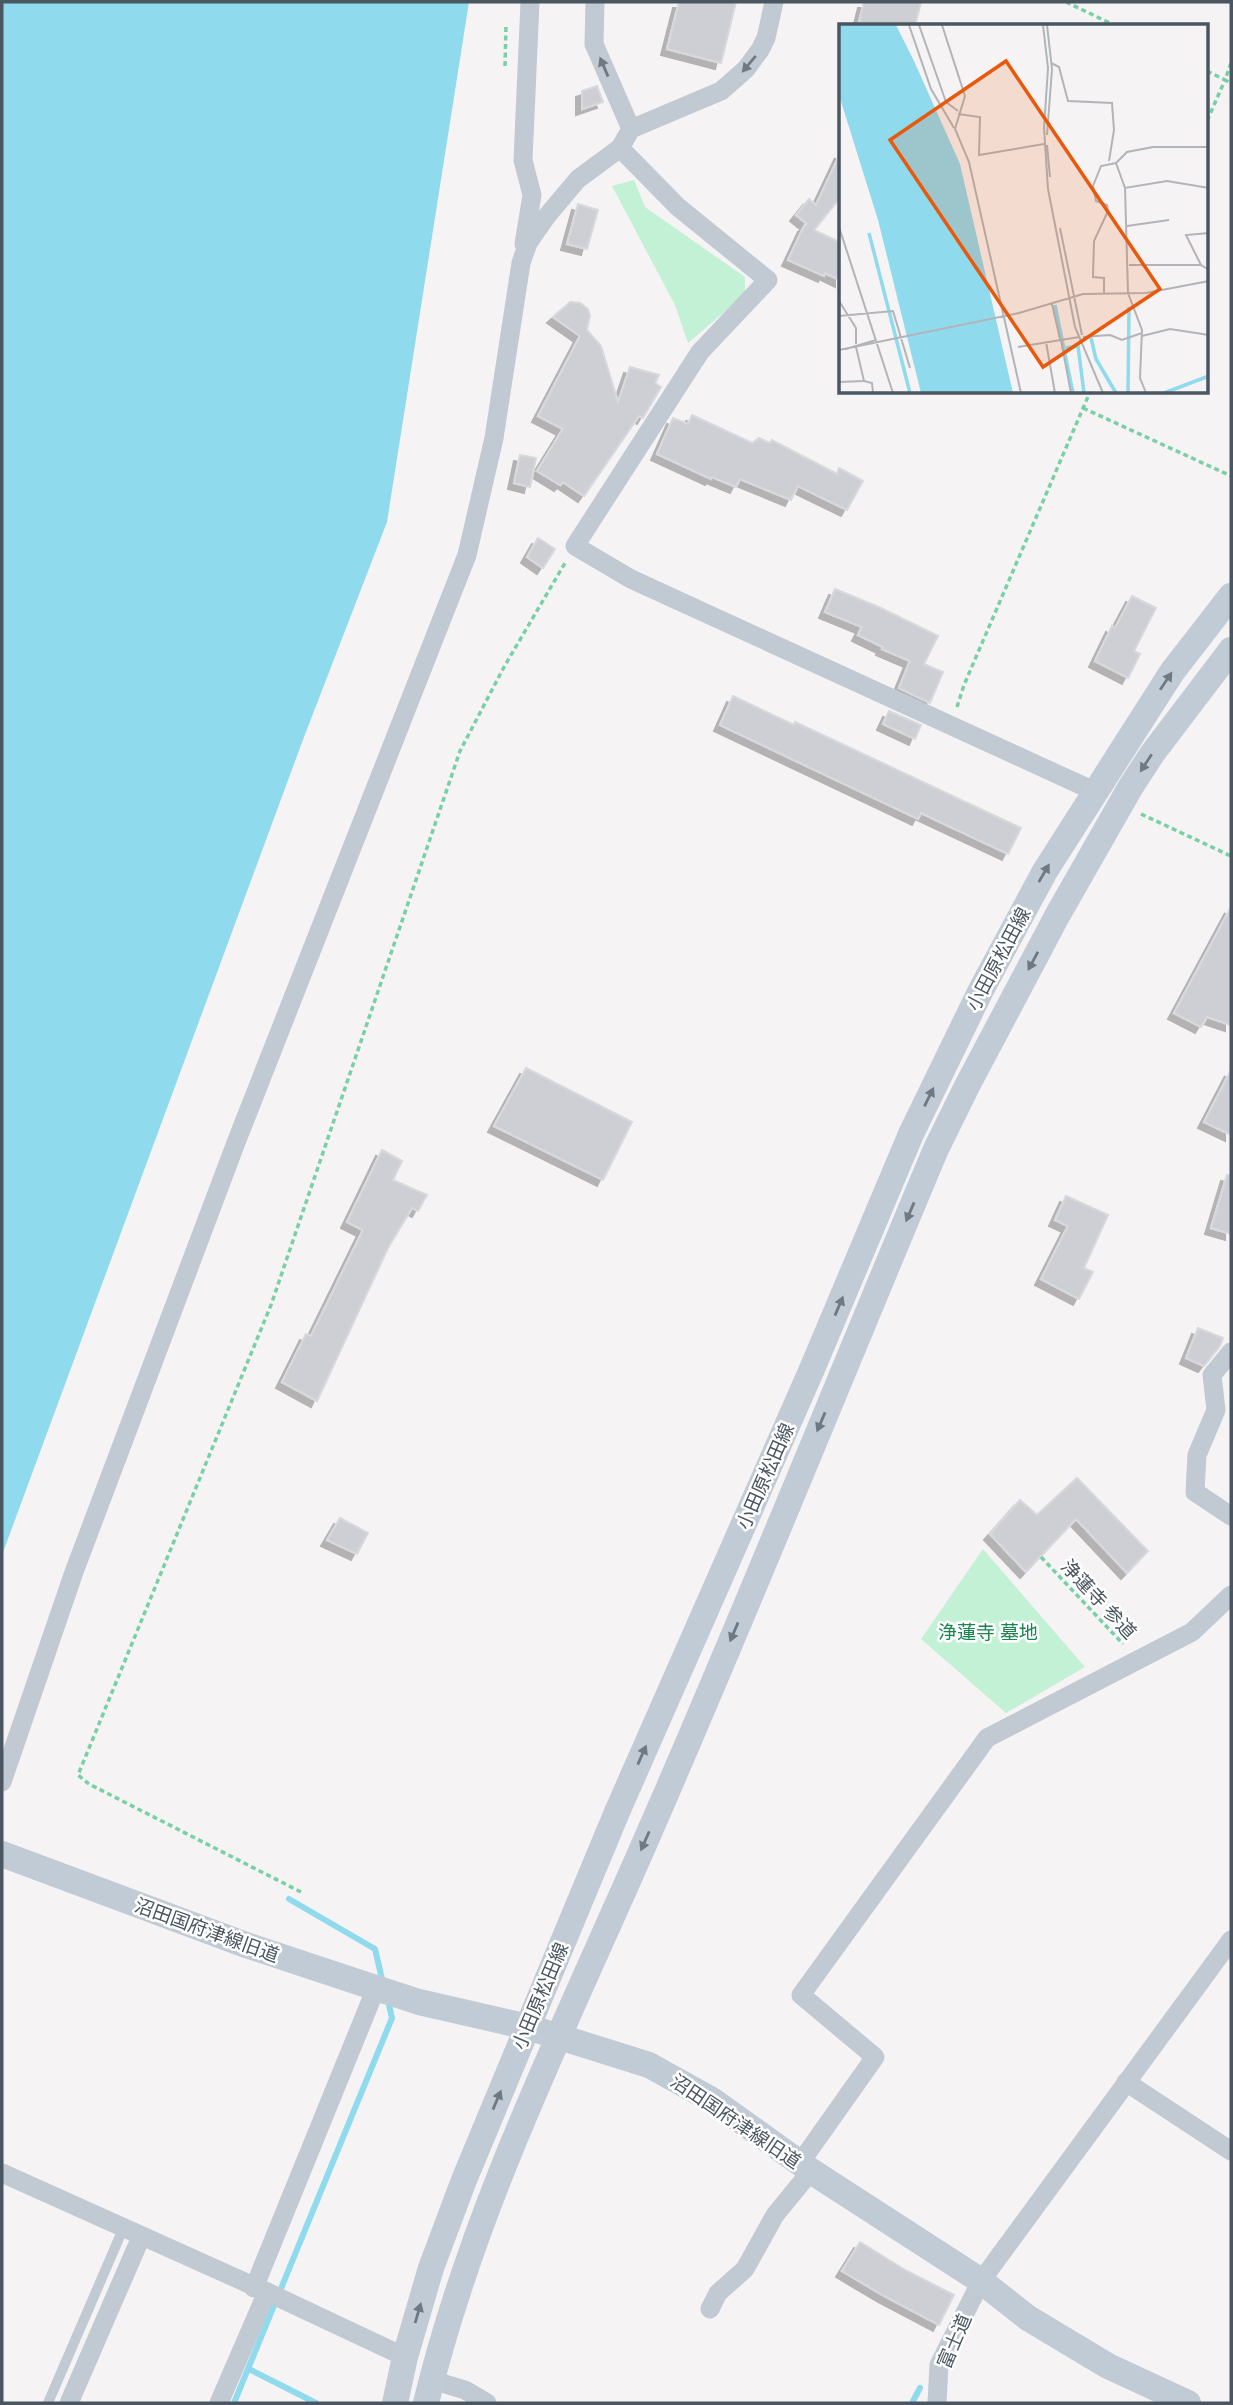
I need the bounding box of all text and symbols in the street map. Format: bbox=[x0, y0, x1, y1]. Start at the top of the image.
inset map bbox=[839, 24, 1208, 394]
one-way arrow bbox=[742, 55, 757, 73]
one-way arrow bbox=[598, 57, 610, 77]
one-way arrow bbox=[1160, 671, 1173, 691]
one-way arrow bbox=[1140, 754, 1153, 773]
one-way arrow bbox=[1038, 863, 1050, 883]
street label: 小田原松田線 bbox=[961, 903, 1035, 1015]
one-way arrow bbox=[1028, 951, 1039, 971]
one-way arrow bbox=[923, 1087, 935, 1107]
one-way arrow bbox=[904, 1202, 915, 1223]
one-way arrow bbox=[833, 1295, 844, 1316]
one-way arrow bbox=[816, 1412, 827, 1433]
street label: 小田原松田線 bbox=[731, 1419, 799, 1533]
street label: 浄蓮寺 参道 bbox=[1056, 1554, 1142, 1644]
park label: 浄蓮寺 墓地 bbox=[938, 1620, 1038, 1644]
one-way arrow bbox=[728, 1621, 739, 1642]
one-way arrow bbox=[636, 1745, 648, 1765]
one-way arrow bbox=[640, 1831, 651, 1852]
street label: 沼田国府津線旧道 bbox=[131, 1893, 283, 1967]
street label: 小田原松田線 bbox=[507, 1939, 573, 2053]
street label: 沼田国府津線旧道 bbox=[666, 2069, 806, 2173]
one-way arrow bbox=[492, 2090, 503, 2111]
one-way arrow bbox=[413, 2303, 423, 2324]
street label: 富士道 bbox=[932, 2310, 976, 2372]

